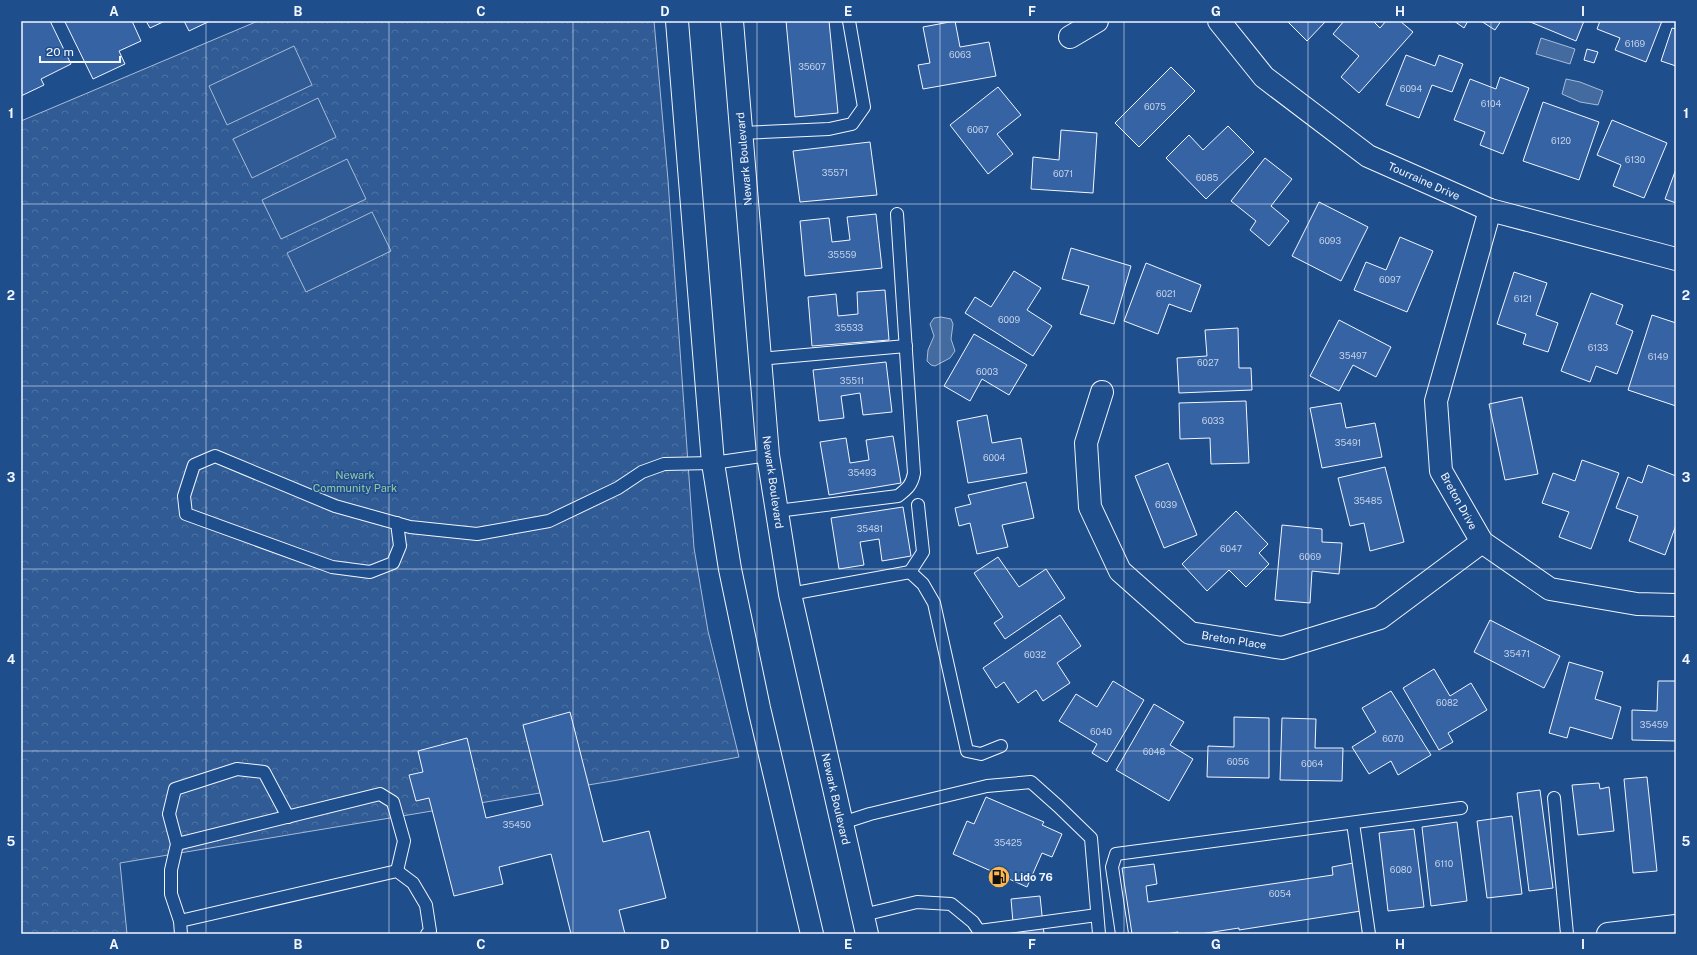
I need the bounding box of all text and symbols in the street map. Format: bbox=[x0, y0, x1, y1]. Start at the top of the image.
text: A bbox=[109, 4, 119, 19]
text: B bbox=[294, 4, 303, 19]
text: C bbox=[476, 4, 486, 19]
text: D bbox=[660, 4, 670, 19]
text: E bbox=[844, 4, 852, 19]
text: F bbox=[1028, 4, 1036, 19]
text: G bbox=[1211, 4, 1221, 19]
text: H bbox=[1395, 4, 1405, 19]
text: I bbox=[1581, 4, 1585, 19]
scale bar bbox=[40, 38, 120, 64]
house number: 6169 bbox=[1625, 38, 1646, 49]
text: 20 m bbox=[46, 45, 74, 59]
house number: 6063 bbox=[949, 49, 971, 60]
house number: 35607 bbox=[798, 61, 826, 72]
house number: 6094 bbox=[1400, 83, 1422, 94]
house number: 6104 bbox=[1481, 98, 1502, 109]
house number: 6075 bbox=[1144, 101, 1166, 112]
text: 1 bbox=[8, 106, 14, 121]
text: 1 bbox=[1683, 106, 1689, 121]
street label: Newark Boulevard bbox=[734, 112, 754, 206]
house number: 6067 bbox=[967, 124, 989, 135]
house number: 6120 bbox=[1551, 135, 1572, 146]
house number: 6130 bbox=[1625, 154, 1646, 165]
street label: Tourraine Drive bbox=[1386, 160, 1462, 202]
house number: 35571 bbox=[822, 167, 848, 178]
house number: 6071 bbox=[1053, 168, 1073, 179]
house number: 6085 bbox=[1196, 172, 1219, 183]
house number: 6093 bbox=[1319, 235, 1341, 246]
house number: 35559 bbox=[828, 249, 857, 260]
house number: 6097 bbox=[1379, 274, 1401, 285]
text: 2 bbox=[7, 288, 15, 303]
house number: 6021 bbox=[1156, 288, 1176, 299]
text: 2 bbox=[1682, 288, 1690, 303]
house number: 6121 bbox=[1514, 293, 1532, 304]
house number: 6009 bbox=[998, 314, 1020, 325]
house number: 35533 bbox=[835, 322, 864, 333]
house number: 6133 bbox=[1588, 342, 1609, 353]
house number: 35497 bbox=[1339, 350, 1367, 361]
house number: 6149 bbox=[1648, 351, 1669, 362]
house number: 6027 bbox=[1197, 357, 1219, 368]
house number: 6003 bbox=[976, 366, 998, 377]
house number: 35511 bbox=[840, 375, 864, 386]
house number: 6033 bbox=[1202, 415, 1224, 426]
street label: Newark Boulevard bbox=[761, 435, 785, 529]
house number: 35491 bbox=[1335, 437, 1361, 448]
house number: 6004 bbox=[983, 452, 1005, 463]
house number: 35493 bbox=[848, 467, 876, 478]
park label: Newark Community Park bbox=[313, 469, 397, 494]
text: 3 bbox=[7, 470, 16, 485]
street label: Breton Drive bbox=[1438, 470, 1480, 532]
text: 3 bbox=[1682, 470, 1691, 485]
house number: 35485 bbox=[1354, 495, 1383, 506]
house number: 6039 bbox=[1155, 499, 1177, 510]
house number: 35481 bbox=[857, 523, 883, 534]
house number: 6047 bbox=[1220, 543, 1242, 554]
house number: 6069 bbox=[1299, 551, 1321, 562]
street label: Breton Place bbox=[1201, 629, 1267, 651]
house number: 35471 bbox=[1504, 648, 1530, 659]
house number: 6032 bbox=[1024, 649, 1046, 660]
text: 4 bbox=[7, 652, 16, 667]
text: 4 bbox=[1682, 652, 1691, 667]
house number: 6082 bbox=[1436, 697, 1458, 708]
house number: 35459 bbox=[1640, 719, 1669, 730]
house number: 6040 bbox=[1090, 726, 1113, 737]
house number: 6070 bbox=[1382, 733, 1404, 744]
house number: 6048 bbox=[1143, 746, 1165, 757]
street label: Newark Boulevard bbox=[820, 752, 852, 846]
house number: 6056 bbox=[1227, 756, 1250, 767]
house number: 6064 bbox=[1301, 758, 1323, 769]
house number: 35450 bbox=[503, 819, 532, 830]
text: 5 bbox=[7, 834, 16, 849]
text: 5 bbox=[1682, 834, 1691, 849]
house number: 35425 bbox=[994, 837, 1022, 848]
house number: 6110 bbox=[1435, 858, 1454, 869]
fuel station icon: Lido 76 bbox=[986, 864, 1012, 890]
house number: 6080 bbox=[1390, 864, 1413, 875]
place label: Lido 76 bbox=[1014, 871, 1053, 883]
house number: 6054 bbox=[1269, 888, 1292, 899]
text: A bbox=[109, 937, 119, 952]
text: B bbox=[294, 937, 303, 952]
text: C bbox=[476, 937, 486, 952]
text: D bbox=[660, 937, 670, 952]
text: E bbox=[844, 937, 852, 952]
text: F bbox=[1028, 937, 1036, 952]
text: G bbox=[1211, 937, 1221, 952]
text: H bbox=[1395, 937, 1405, 952]
text: I bbox=[1581, 937, 1585, 952]

